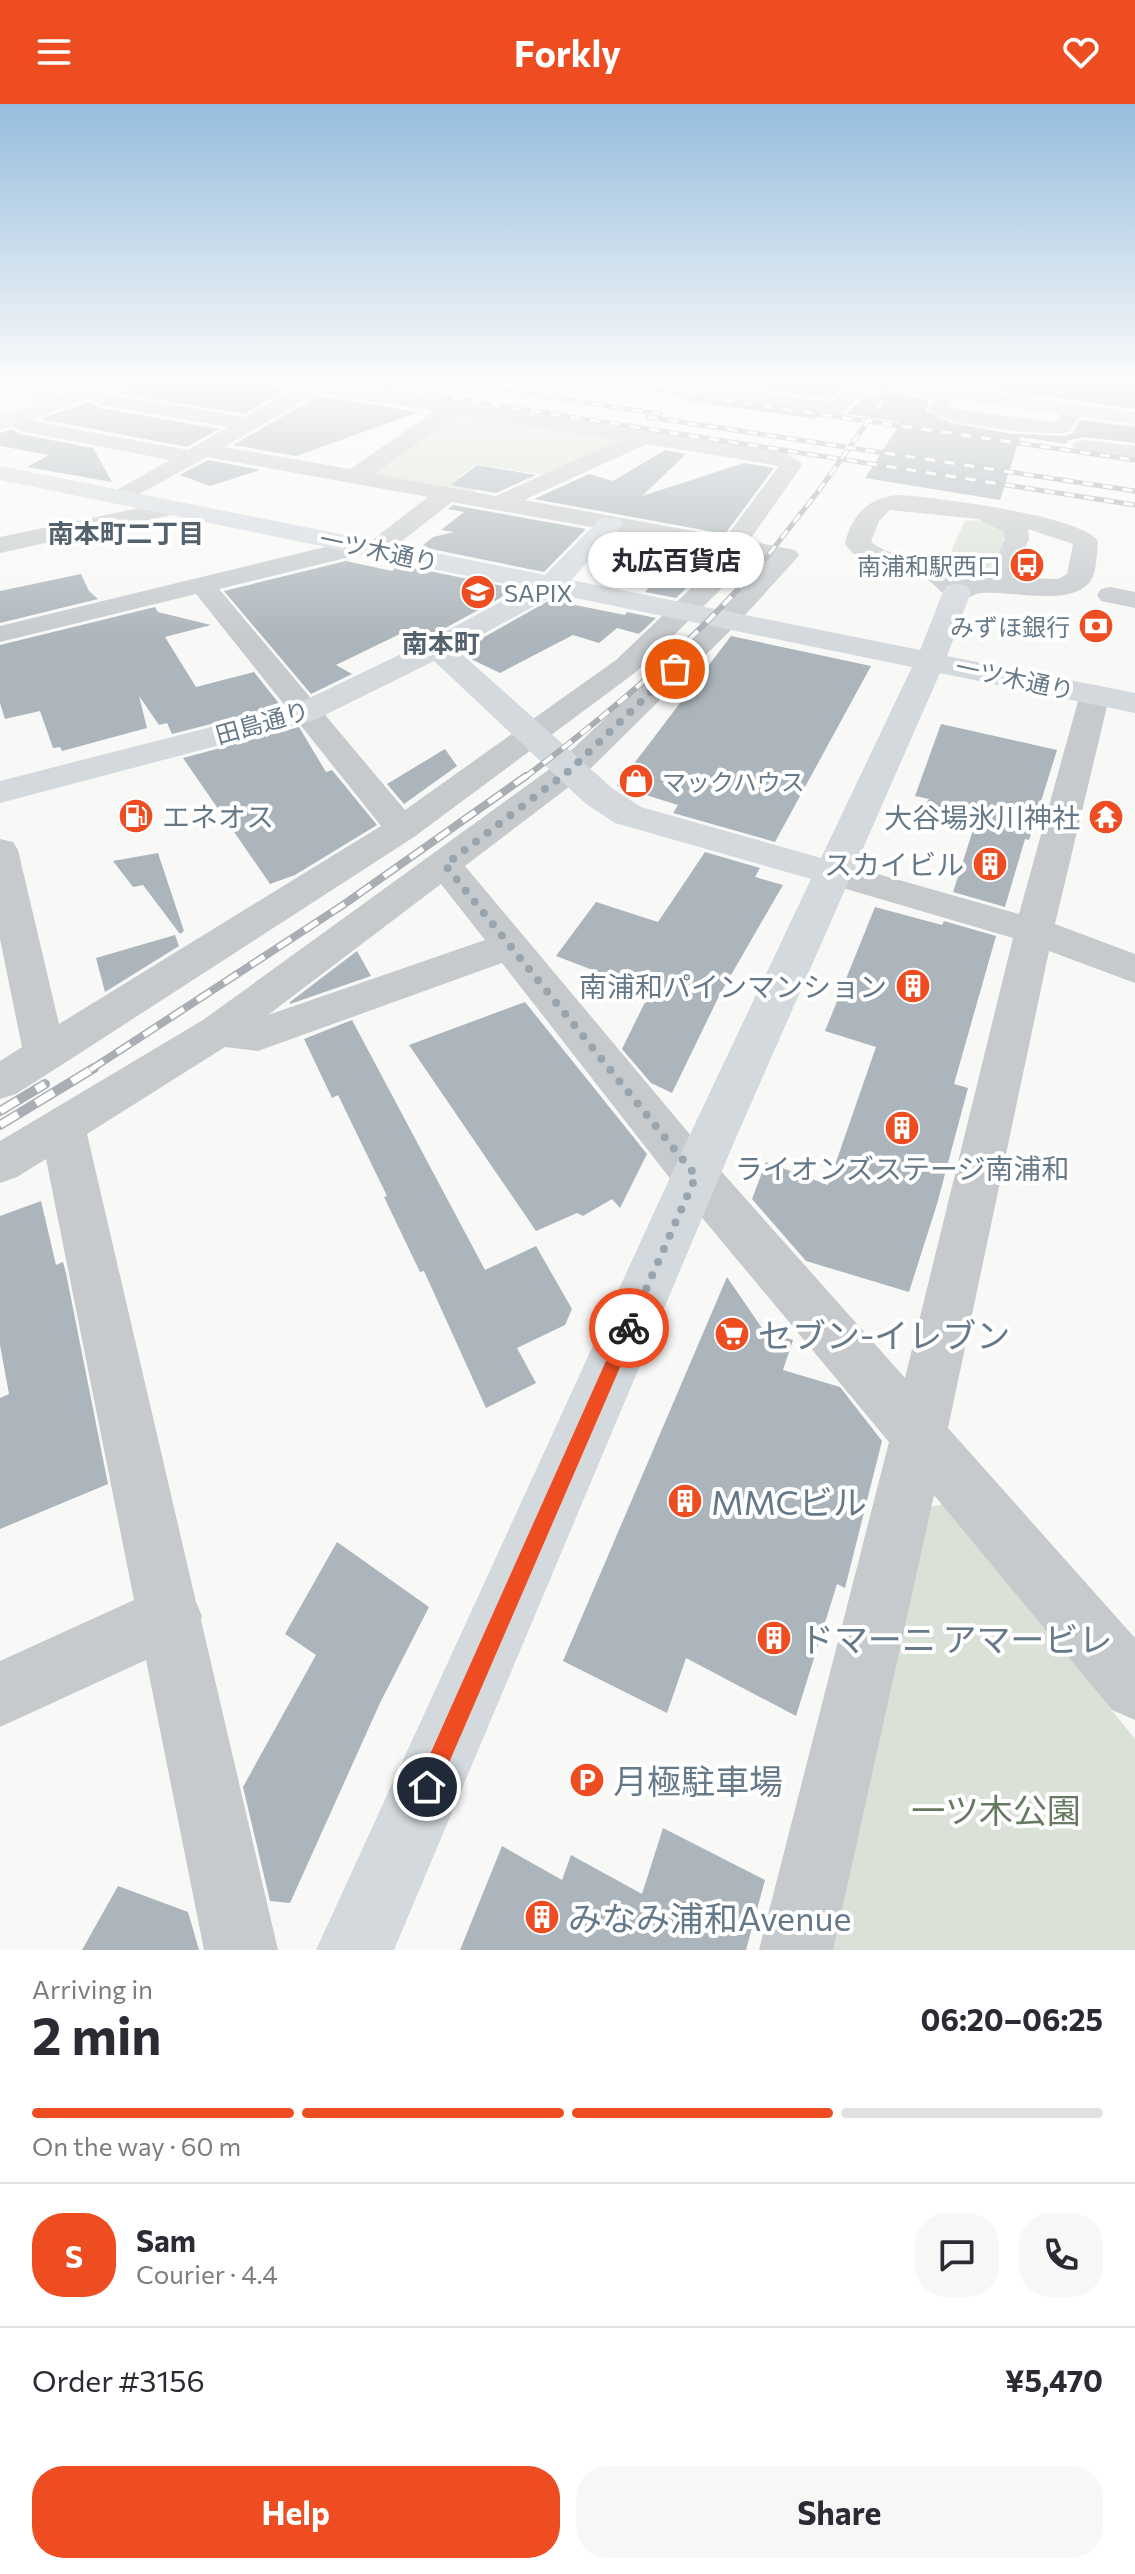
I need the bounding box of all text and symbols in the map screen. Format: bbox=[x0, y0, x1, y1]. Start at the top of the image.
icon: menu bbox=[32, 30, 76, 74]
text: Forkly bbox=[514, 30, 621, 74]
icon: heart bbox=[1059, 30, 1103, 74]
district label: 南本町二丁目 bbox=[48, 517, 204, 548]
street label: 一ツ木通り bbox=[317, 523, 441, 577]
callout: 丸広百貨店 bbox=[587, 533, 763, 589]
text: 丸広百貨店 bbox=[611, 544, 741, 575]
bus stop icon: 南浦和駅西口 bbox=[1008, 546, 1046, 584]
place label: 南浦和駅西口 bbox=[857, 551, 1001, 580]
school or university icon: SAPIX bbox=[459, 573, 497, 611]
place label: SAPIX bbox=[504, 578, 573, 607]
bank icon: みずほ銀行 bbox=[1077, 607, 1115, 645]
place label: みずほ銀行 bbox=[950, 612, 1070, 641]
district label: 南本町 bbox=[402, 627, 480, 658]
pin bbox=[641, 635, 709, 703]
icon: bag bbox=[653, 647, 697, 691]
street label: 一ツ木通り bbox=[953, 651, 1077, 705]
street label: 田島通り bbox=[212, 695, 312, 749]
shop icon: マックハウス bbox=[617, 762, 655, 800]
place label: マックハウス bbox=[662, 767, 805, 796]
fuel station icon: エネオス bbox=[117, 797, 155, 835]
temple icon: 大谷場氷川神社 bbox=[1087, 798, 1125, 836]
place label: エネオス bbox=[162, 799, 274, 833]
place label: 大谷場氷川神社 bbox=[884, 800, 1080, 834]
building icon: スカイビル bbox=[971, 845, 1009, 883]
place label: スカイビル bbox=[824, 847, 964, 881]
building icon: 南浦和パインマンション bbox=[894, 967, 932, 1005]
place label: 南浦和パインマンション bbox=[579, 969, 887, 1003]
building icon: ライオンズステージ南浦和 bbox=[883, 1109, 921, 1147]
place label: ライオンズステージ南浦和 bbox=[735, 1151, 1069, 1185]
courier bbox=[589, 1288, 669, 1368]
icon: bike bbox=[607, 1306, 651, 1350]
place label: セブン-イレブン bbox=[758, 1313, 1010, 1355]
supermarket icon: セブン-イレブン bbox=[713, 1315, 751, 1353]
place label: MMCビル bbox=[711, 1480, 867, 1522]
building icon: MMCビル bbox=[666, 1482, 704, 1520]
place label: ドマーニ アマービレ bbox=[800, 1617, 1113, 1659]
building icon: ドマーニ アマービレ bbox=[755, 1619, 793, 1657]
pin bbox=[393, 1753, 461, 1821]
place label: 月極駐車場 bbox=[613, 1759, 783, 1801]
parking icon: 月極駐車場 bbox=[568, 1761, 606, 1799]
icon: home bbox=[405, 1765, 449, 1809]
park label: 一ツ木公園 bbox=[911, 1788, 1081, 1830]
place label: みなみ浦和Avenue bbox=[568, 1896, 851, 1938]
building icon: みなみ浦和Avenue bbox=[523, 1898, 561, 1936]
text: Arriving in bbox=[32, 1973, 153, 2004]
text: 06:20–06:25 bbox=[920, 2000, 1103, 2037]
text: 2 min bbox=[32, 2002, 161, 2066]
text: On the way · 60 m bbox=[32, 2130, 241, 2161]
button: chat bbox=[915, 2213, 999, 2297]
button: phone bbox=[1019, 2213, 1103, 2297]
text: Sam bbox=[136, 2221, 196, 2258]
text: S bbox=[65, 2237, 83, 2274]
text: Courier · 4.4 bbox=[136, 2258, 278, 2289]
text: Order #3156 bbox=[32, 2361, 205, 2398]
text: ¥5,470 bbox=[1005, 2361, 1103, 2398]
button: Help bbox=[32, 2466, 560, 2558]
button: Share bbox=[576, 2466, 1103, 2558]

